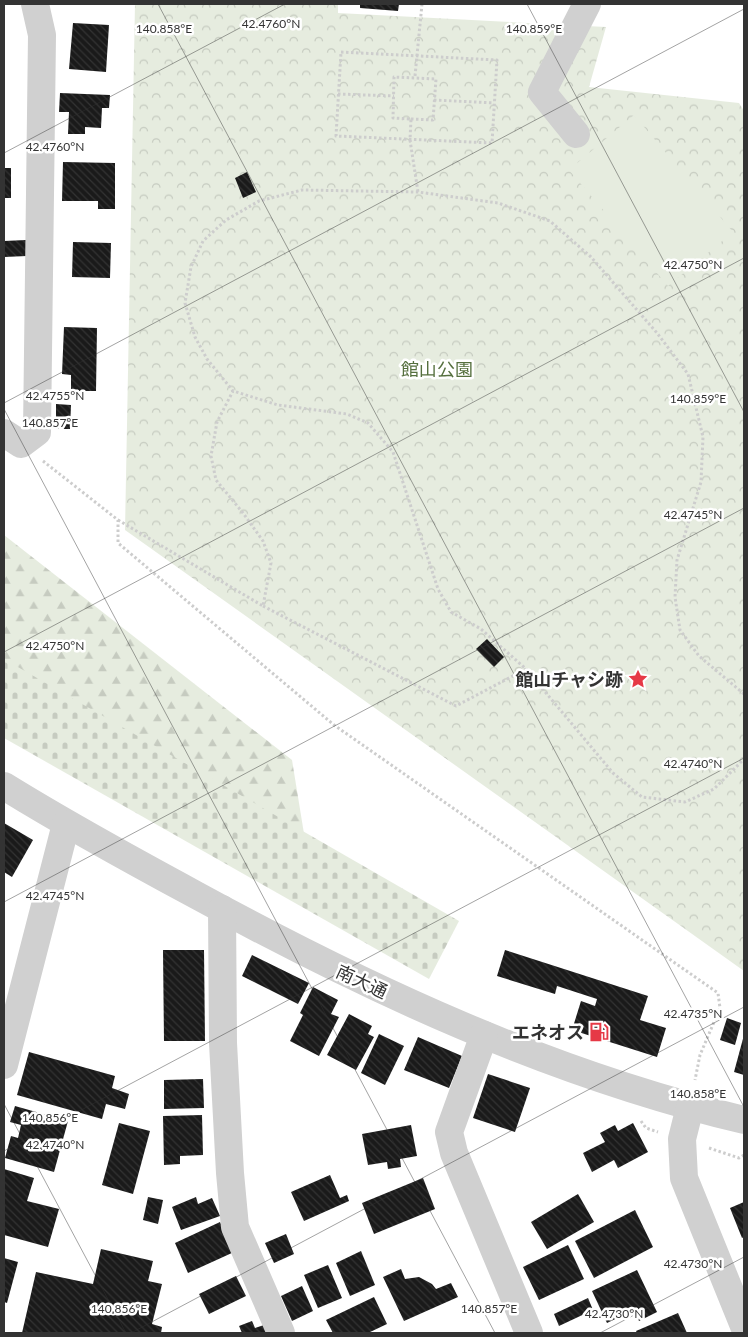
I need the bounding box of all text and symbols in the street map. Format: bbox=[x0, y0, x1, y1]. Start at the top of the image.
text: 42.4760°N bbox=[242, 16, 300, 31]
text: 140.858°E bbox=[136, 21, 192, 36]
text: 140.859°E bbox=[506, 21, 562, 36]
text: 42.4760°N bbox=[26, 139, 84, 154]
text: 42.4750°N bbox=[664, 257, 722, 272]
park label: 館山公園 bbox=[401, 358, 473, 380]
text: 42.4755°N bbox=[26, 388, 84, 403]
text: 140.859°E bbox=[670, 391, 726, 406]
text: 140.857°E bbox=[22, 415, 78, 430]
text: 42.4745°N bbox=[664, 507, 722, 522]
text: 42.4750°N bbox=[26, 638, 84, 653]
place label: 館山チャシ跡 bbox=[515, 668, 623, 690]
place icon: 館山チャシ跡 bbox=[627, 668, 649, 690]
text: 42.4740°N bbox=[664, 756, 722, 771]
text: 42.4745°N bbox=[26, 888, 84, 903]
street label: 南大通 bbox=[333, 960, 391, 1002]
text: 42.4735°N bbox=[664, 1006, 722, 1021]
place label: エネオス bbox=[512, 1021, 584, 1043]
fuel station icon: エネオス bbox=[588, 1021, 610, 1043]
text: 140.858°E bbox=[670, 1086, 726, 1101]
text: 140.856°E bbox=[22, 1110, 78, 1125]
text: 42.4740°N bbox=[26, 1137, 84, 1152]
text: 42.4730°N bbox=[664, 1256, 722, 1271]
text: 140.856°E bbox=[91, 1301, 147, 1316]
text: 140.857°E bbox=[461, 1301, 517, 1316]
text: 42.4730°N bbox=[585, 1306, 643, 1321]

